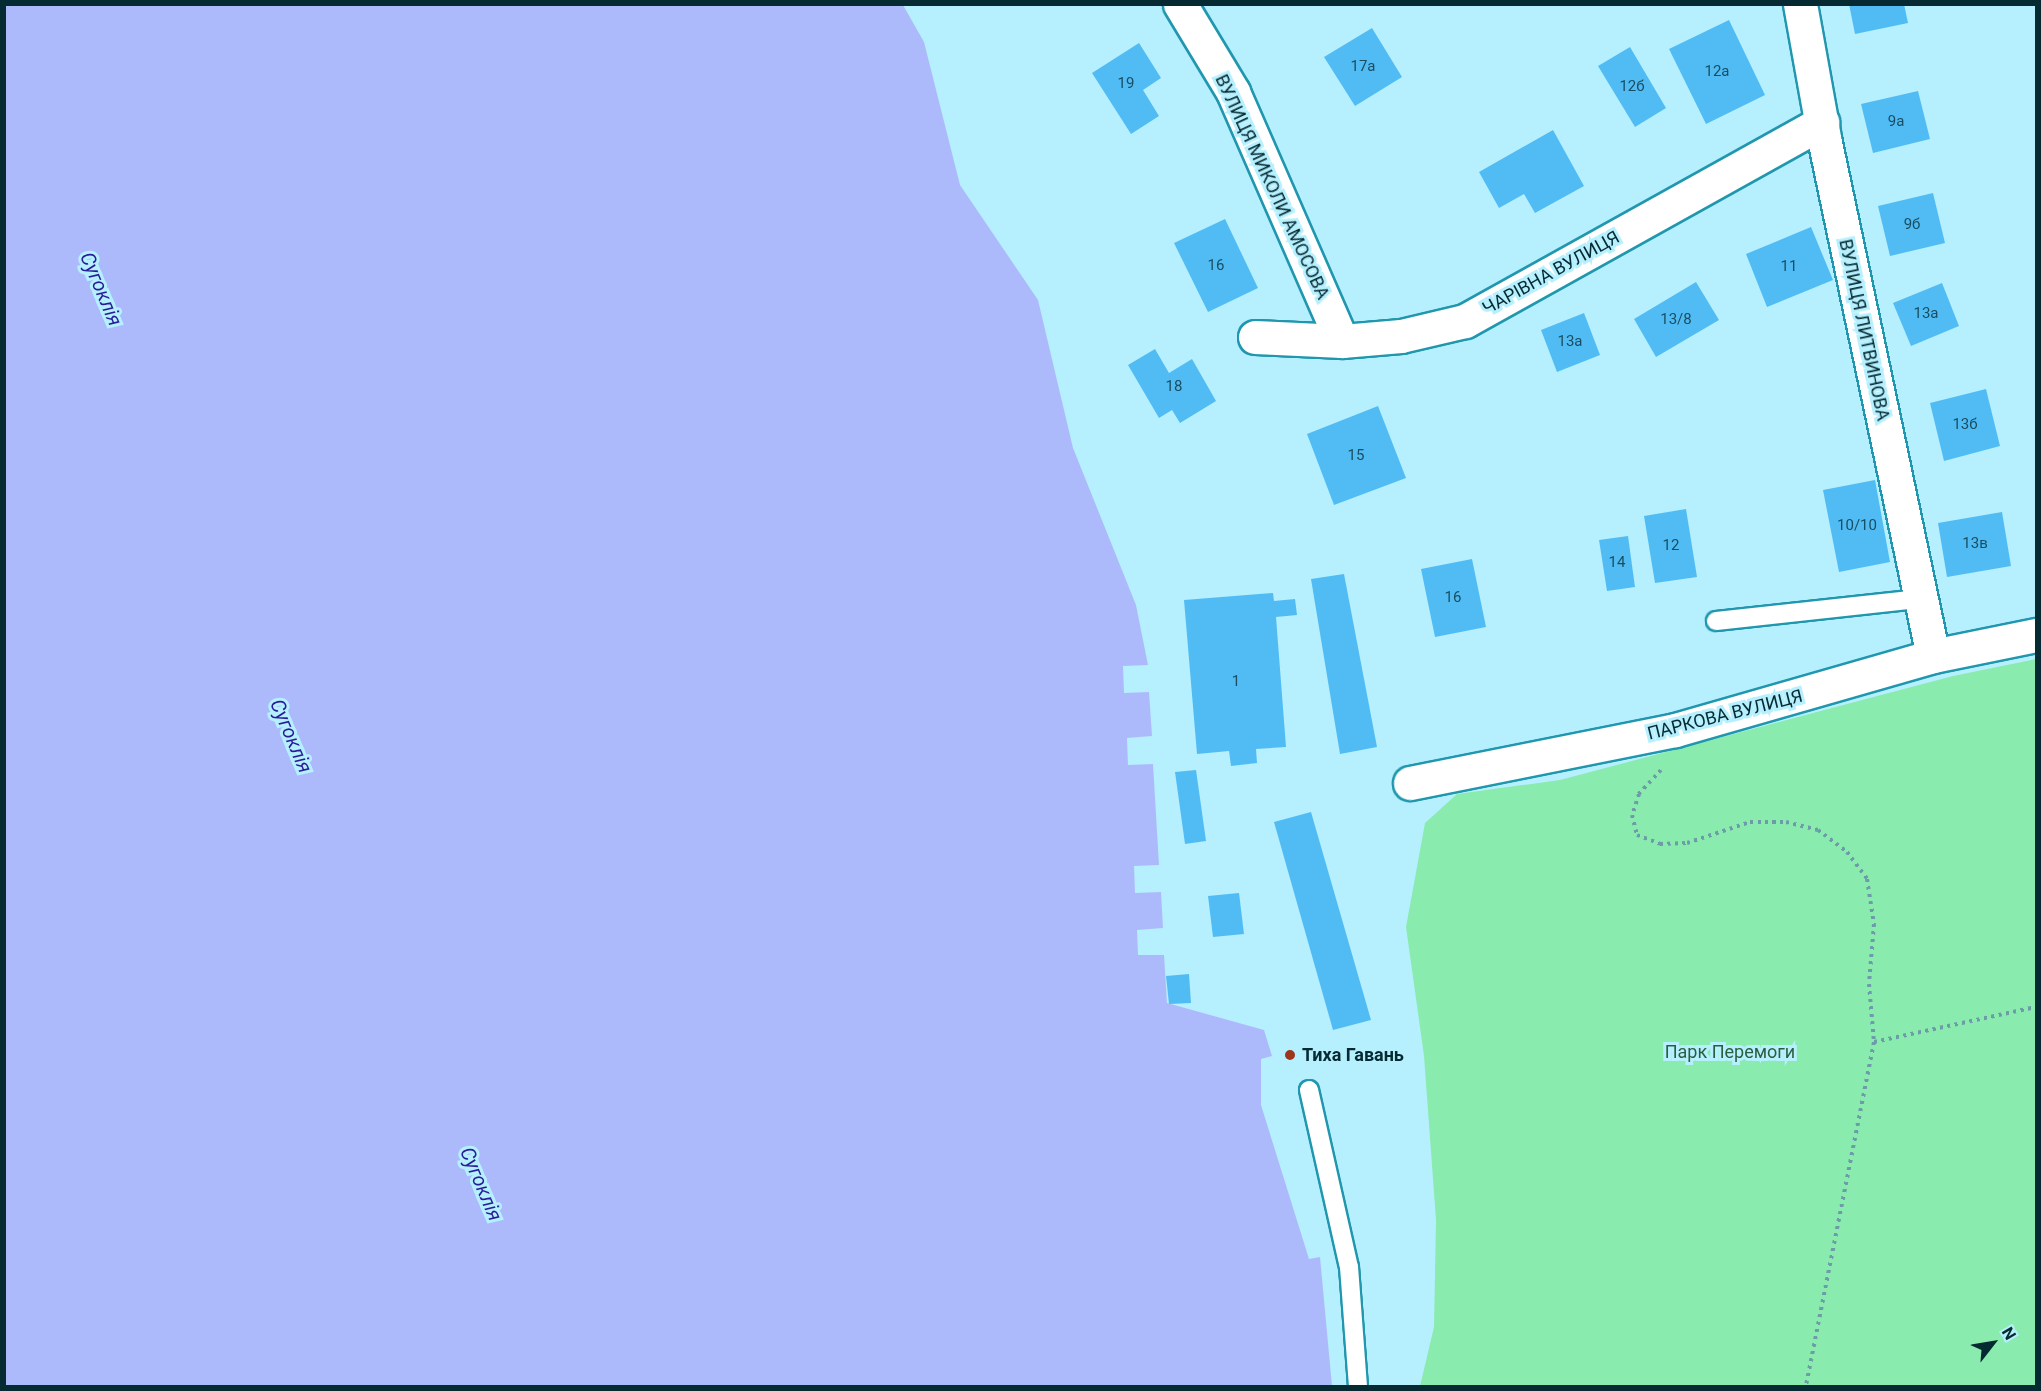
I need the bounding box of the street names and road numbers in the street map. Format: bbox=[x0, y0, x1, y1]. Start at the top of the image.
street label: ВУЛИЦЯ МИКОЛИ АМОСОВА bbox=[1210, 71, 1334, 303]
street label: ЧАРІВНА ВУЛИЦЯ bbox=[1479, 226, 1623, 320]
street label: ВУЛИЦЯ ЛИТВИНОВА bbox=[1834, 237, 1894, 423]
street label: ПАРКОВА ВУЛИЦЯ bbox=[1645, 685, 1805, 745]

